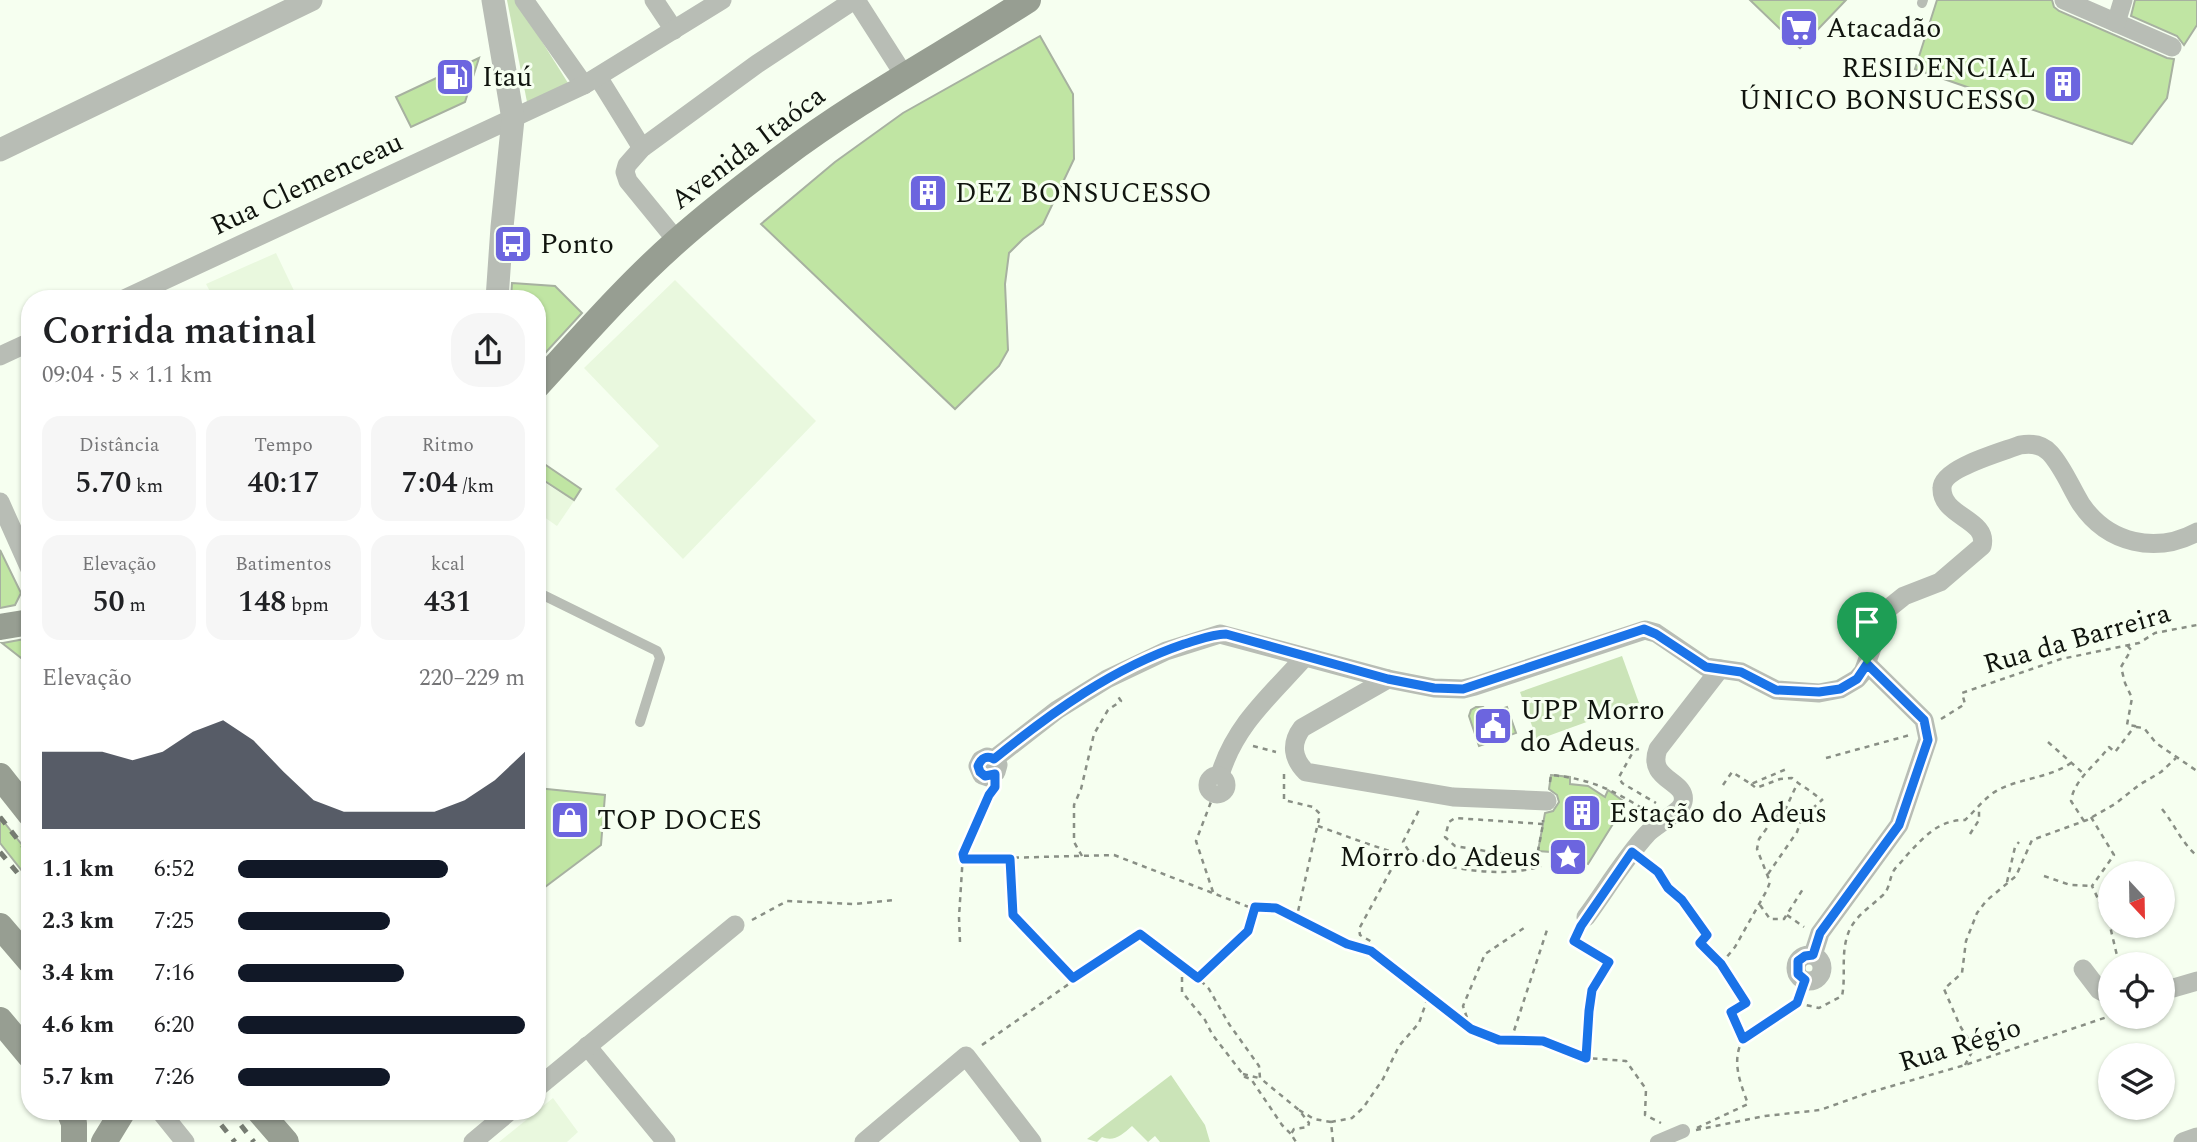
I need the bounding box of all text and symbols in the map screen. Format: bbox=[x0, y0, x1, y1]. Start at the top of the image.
supermarket icon: Atacadão bbox=[1778, 7, 1820, 49]
place label: Atacadão bbox=[1826, 7, 1941, 50]
place label: RESIDENCIAL ÚNICO BONSUCESSO bbox=[1739, 47, 2036, 122]
fuel station icon: Itaú bbox=[434, 56, 476, 98]
place label: Itaú bbox=[482, 56, 532, 99]
building icon: RESIDENCIAL ÚNICO BONSUCESSO bbox=[2042, 63, 2084, 105]
street label: Avenida Itaóca bbox=[661, 75, 835, 221]
street label: Rua Clemenceau bbox=[204, 121, 410, 247]
building icon: DEZ BONSUCESSO bbox=[907, 172, 949, 214]
place label: DEZ BONSUCESSO bbox=[955, 172, 1212, 215]
bus stop icon: Ponto bbox=[492, 223, 534, 265]
place label: Ponto bbox=[540, 223, 614, 266]
text: Corrida matinal bbox=[42, 303, 317, 361]
button: share bbox=[451, 313, 525, 387]
text: 09:04 · 5 × 1.1 km bbox=[42, 358, 213, 393]
text: Distância bbox=[79, 431, 159, 460]
text: Tempo bbox=[254, 431, 313, 460]
text: Ritmo bbox=[422, 431, 474, 460]
text: 5.70 bbox=[75, 460, 131, 506]
text: 40:17 bbox=[247, 460, 320, 506]
text: 7:04 bbox=[402, 460, 458, 506]
text: km bbox=[131, 472, 163, 501]
text: /km bbox=[458, 472, 494, 501]
text: Elevação bbox=[82, 550, 156, 579]
text: Batimentos bbox=[235, 550, 332, 579]
text: kcal bbox=[431, 550, 465, 579]
text: 50 bbox=[93, 579, 125, 625]
text: 148 bbox=[238, 579, 286, 625]
text: 431 bbox=[424, 579, 472, 625]
text: m bbox=[125, 591, 146, 620]
text: bpm bbox=[286, 591, 329, 620]
pin bbox=[1837, 592, 1897, 664]
street label: Rua da Barreira bbox=[1978, 592, 2176, 686]
icon: arrive bbox=[1848, 603, 1886, 641]
text: Elevação bbox=[42, 661, 132, 696]
text: 220–229 m bbox=[419, 661, 525, 696]
place label: UPP Morro do Adeus bbox=[1520, 689, 1665, 764]
public building icon: UPP Morro do Adeus bbox=[1472, 705, 1514, 747]
building icon: Estação do Adeus bbox=[1561, 792, 1603, 834]
place label: Estação do Adeus bbox=[1609, 792, 1827, 835]
shop icon: TOP DOCES bbox=[549, 799, 591, 841]
place label: TOP DOCES bbox=[597, 799, 762, 842]
place label: Morro do Adeus bbox=[1339, 836, 1541, 879]
place icon: Morro do Adeus bbox=[1547, 836, 1589, 878]
text: 1.1 km bbox=[42, 852, 114, 887]
text: 6:52 bbox=[154, 852, 194, 887]
north arrow bbox=[2098, 861, 2175, 938]
map controls bbox=[2098, 861, 2175, 1120]
text: 2.3 km bbox=[42, 904, 114, 939]
text: 7:25 bbox=[154, 904, 194, 939]
button: locate bbox=[2098, 952, 2175, 1029]
text: 3.4 km bbox=[42, 956, 114, 991]
text: 7:16 bbox=[154, 956, 194, 991]
street label: Rua Régio bbox=[1893, 1006, 2027, 1084]
text: 4.6 km bbox=[42, 1008, 114, 1043]
text: 6:20 bbox=[154, 1008, 194, 1043]
button: layers bbox=[2098, 1043, 2175, 1120]
text: 5.7 km bbox=[42, 1060, 114, 1095]
text: 7:26 bbox=[154, 1060, 194, 1095]

